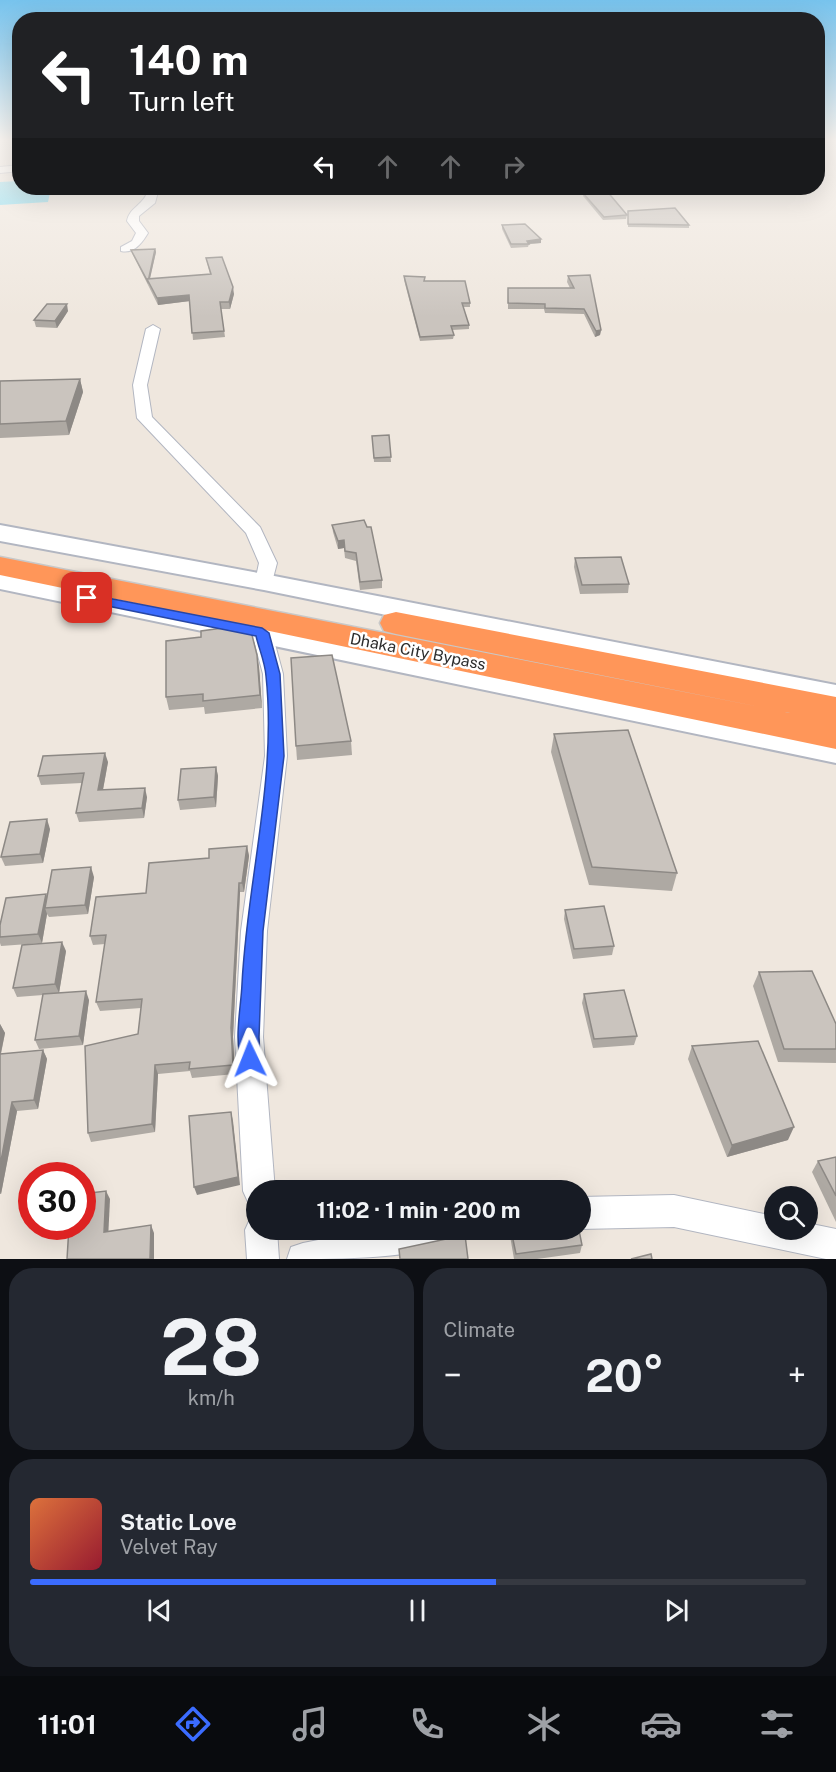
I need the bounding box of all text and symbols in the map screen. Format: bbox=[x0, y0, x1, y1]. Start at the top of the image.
text: 140 m bbox=[129, 35, 249, 84]
icon: left bbox=[30, 36, 108, 114]
text: Turn left bbox=[129, 85, 235, 117]
icon: left bbox=[308, 150, 341, 183]
icon: ahead bbox=[371, 150, 404, 183]
icon: ahead bbox=[434, 150, 467, 183]
icon: right bbox=[497, 150, 530, 183]
pin bbox=[61, 572, 112, 623]
icon: arrive bbox=[70, 581, 103, 614]
street label: Dhaka City Bypass bbox=[348, 629, 487, 674]
position arrow bbox=[218, 1027, 282, 1091]
speed limit sign: 30 bbox=[18, 1162, 96, 1240]
map controls bbox=[764, 1186, 818, 1240]
button: search bbox=[764, 1186, 818, 1240]
text: 11:02 · 1 min · 200 m bbox=[317, 1197, 521, 1223]
text: 28 bbox=[160, 1301, 262, 1393]
text: Climate bbox=[444, 1318, 515, 1342]
text: 20° bbox=[585, 1349, 664, 1402]
text: − bbox=[444, 1356, 462, 1394]
text: + bbox=[788, 1356, 806, 1394]
text: km/h bbox=[188, 1386, 235, 1410]
text: Static Love bbox=[120, 1509, 237, 1535]
text: Velvet Ray bbox=[120, 1535, 218, 1559]
icon: previous bbox=[143, 1594, 176, 1627]
icon: pause bbox=[401, 1594, 434, 1627]
icon: next bbox=[660, 1594, 693, 1627]
icon: directions bbox=[172, 1703, 214, 1745]
icon: music bbox=[289, 1703, 331, 1745]
icon: phone bbox=[406, 1703, 448, 1745]
icon: climate bbox=[523, 1703, 565, 1745]
icon: car bbox=[640, 1703, 682, 1745]
icon: filters bbox=[756, 1703, 798, 1745]
text: 11:01 bbox=[37, 1708, 97, 1740]

